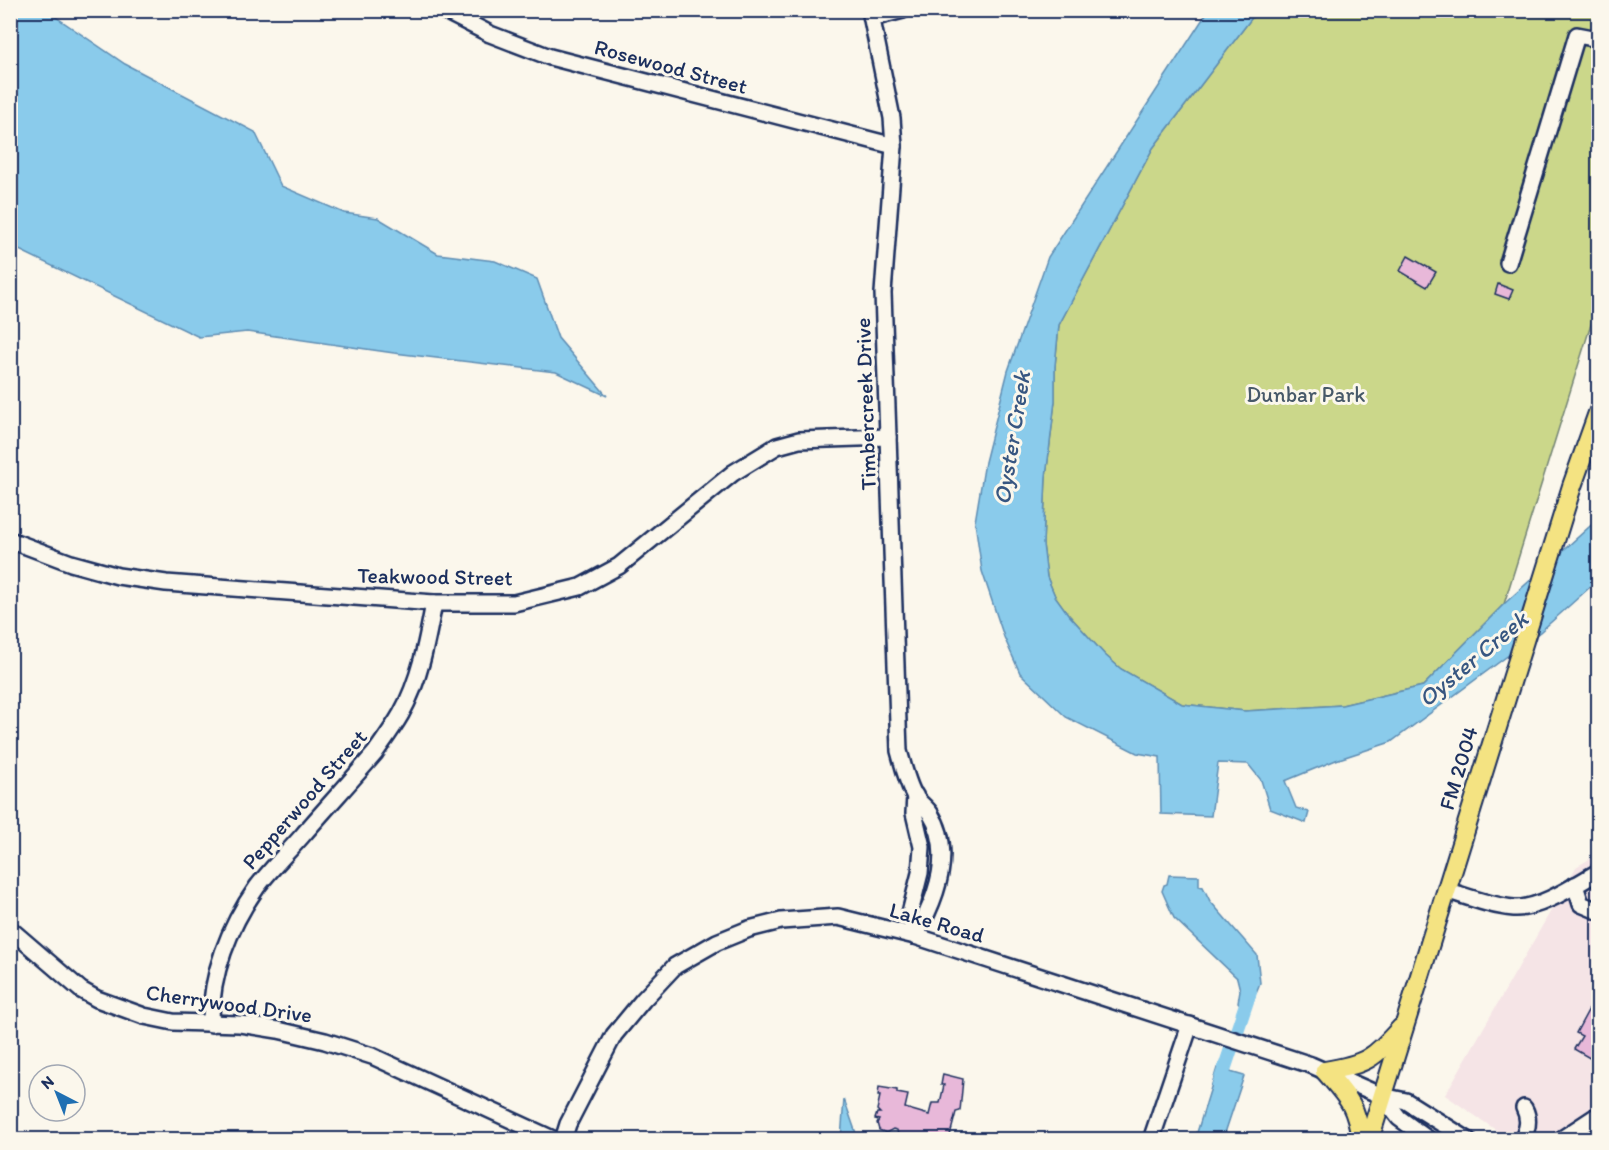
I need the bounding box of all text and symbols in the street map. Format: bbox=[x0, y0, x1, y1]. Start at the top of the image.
street label: Rosewood Street bbox=[591, 33, 750, 100]
street label: Timbercreek Drive bbox=[849, 317, 882, 491]
water label: Oyster Creek bbox=[987, 368, 1037, 507]
park label: Dunbar Park bbox=[1246, 381, 1366, 408]
street label: Teakwood Street bbox=[357, 562, 513, 591]
water label: Oyster Creek bbox=[1412, 603, 1535, 713]
street label: FM 2004 bbox=[1433, 723, 1484, 813]
street label: Pepperwood Street bbox=[236, 724, 373, 875]
street label: Lake Road bbox=[886, 896, 988, 949]
street label: Cherrywood Drive bbox=[144, 978, 314, 1029]
north arrow bbox=[27, 1063, 87, 1123]
text: N bbox=[37, 1072, 58, 1093]

